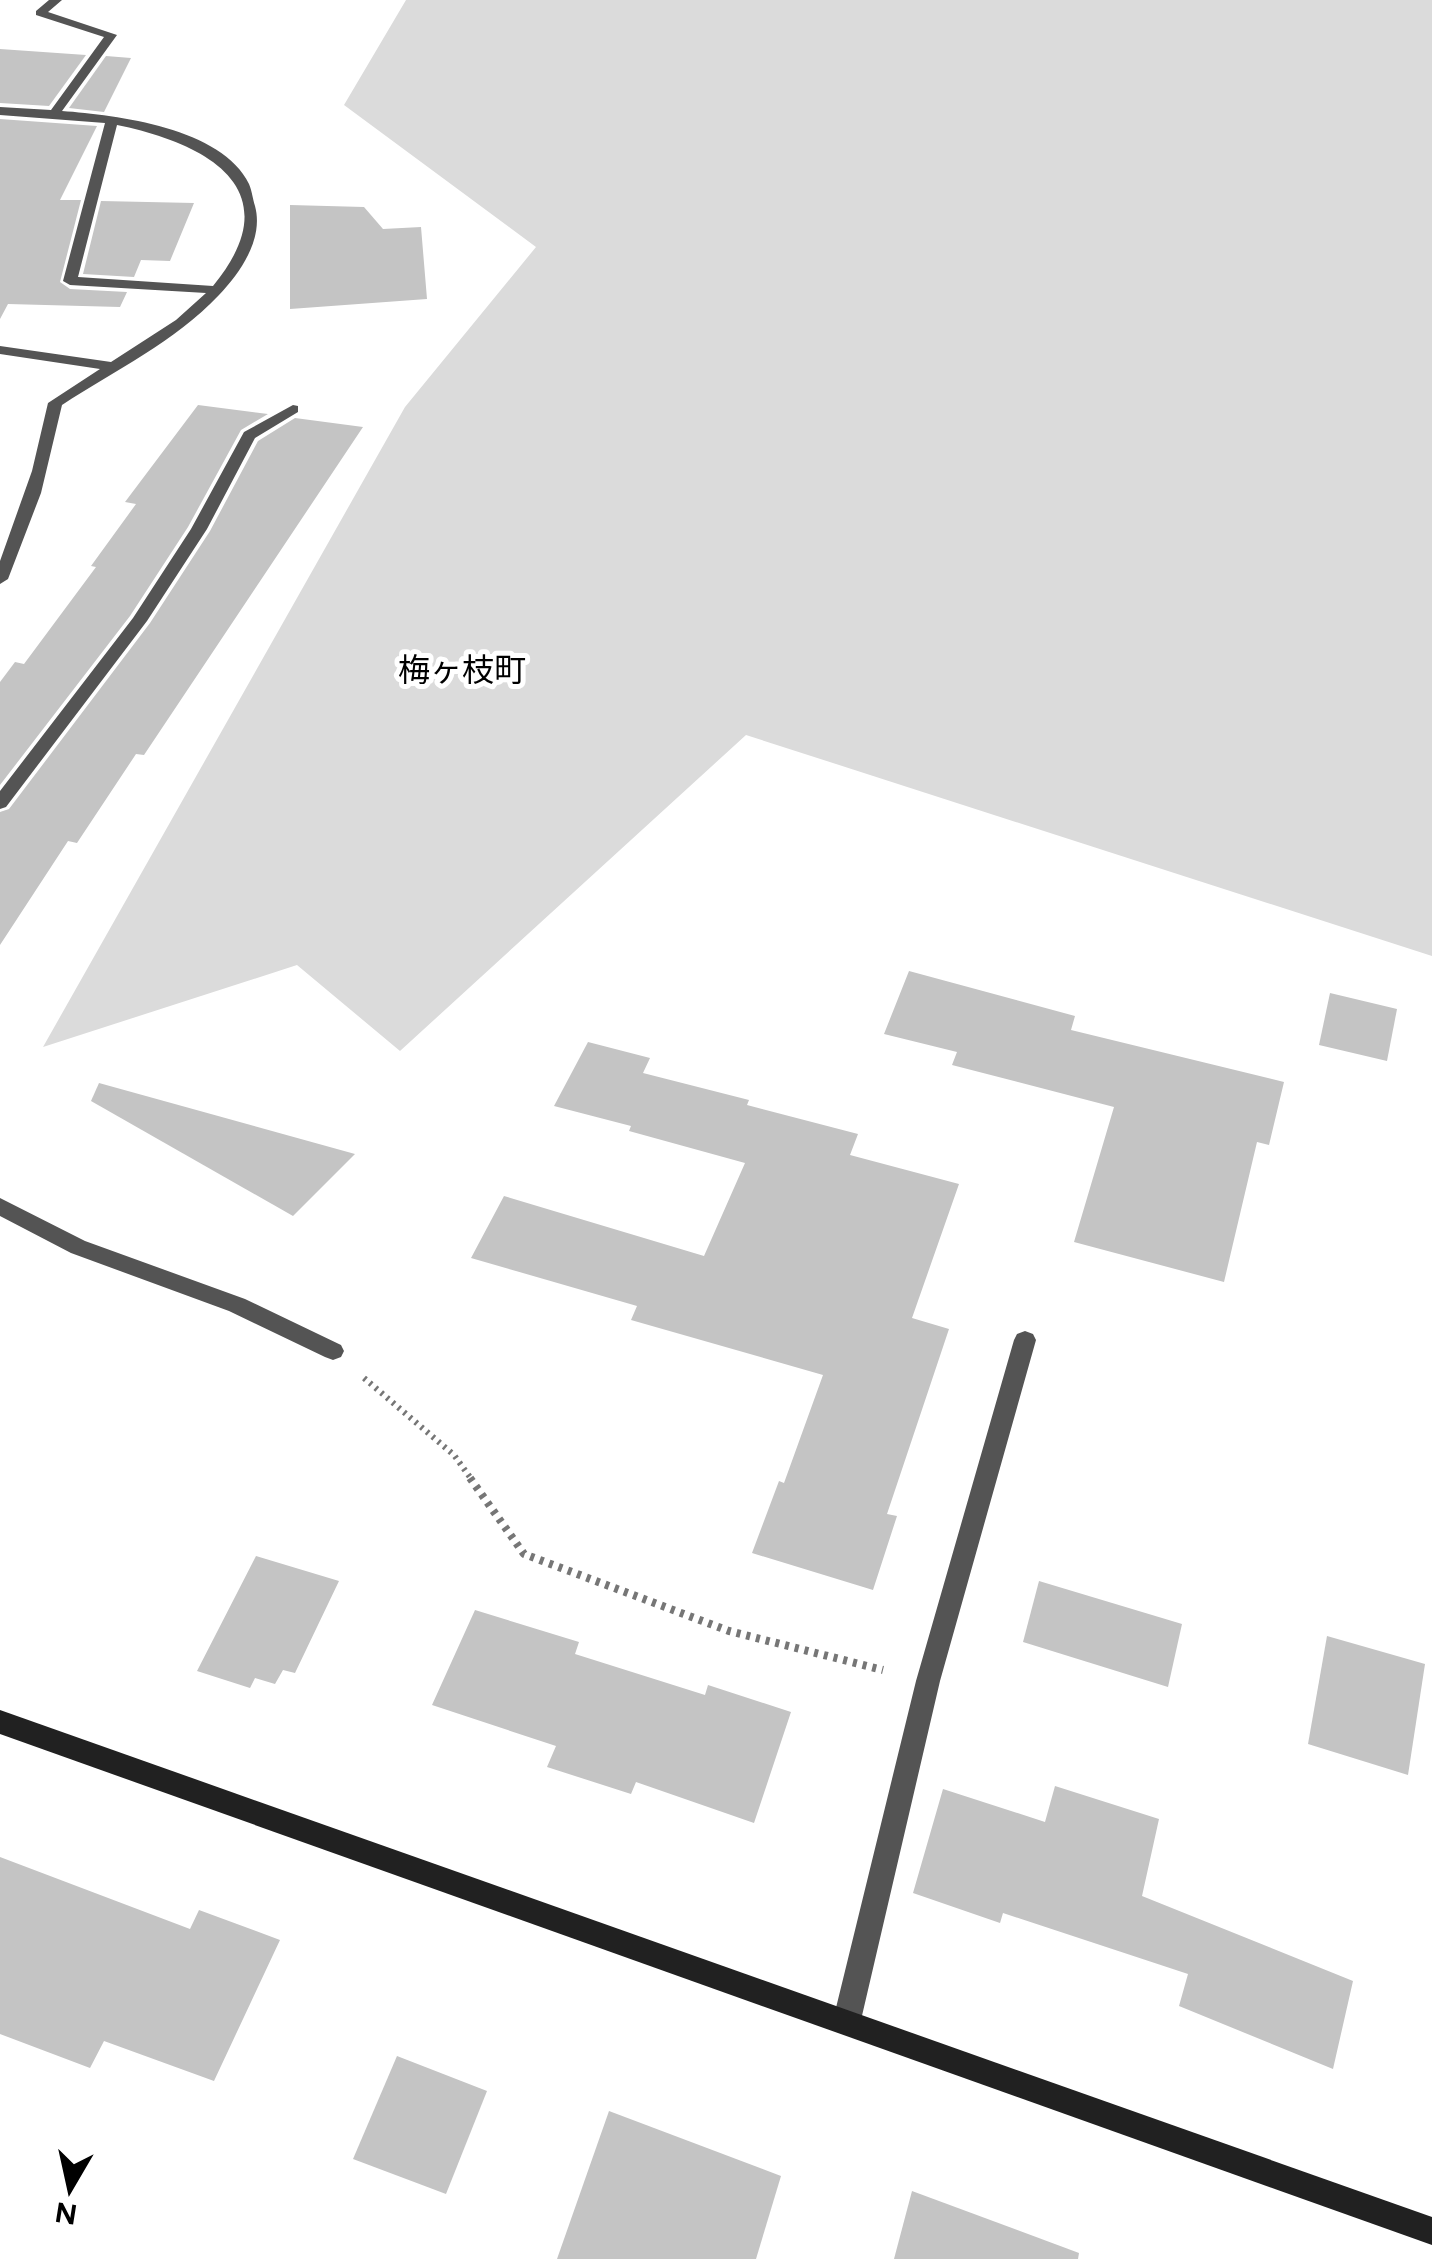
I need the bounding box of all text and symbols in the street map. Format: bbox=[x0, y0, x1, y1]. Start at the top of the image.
district label: 梅ヶ枝町 bbox=[398, 651, 526, 689]
north arrow bbox=[20, 2139, 120, 2239]
text: N bbox=[53, 2195, 79, 2232]

